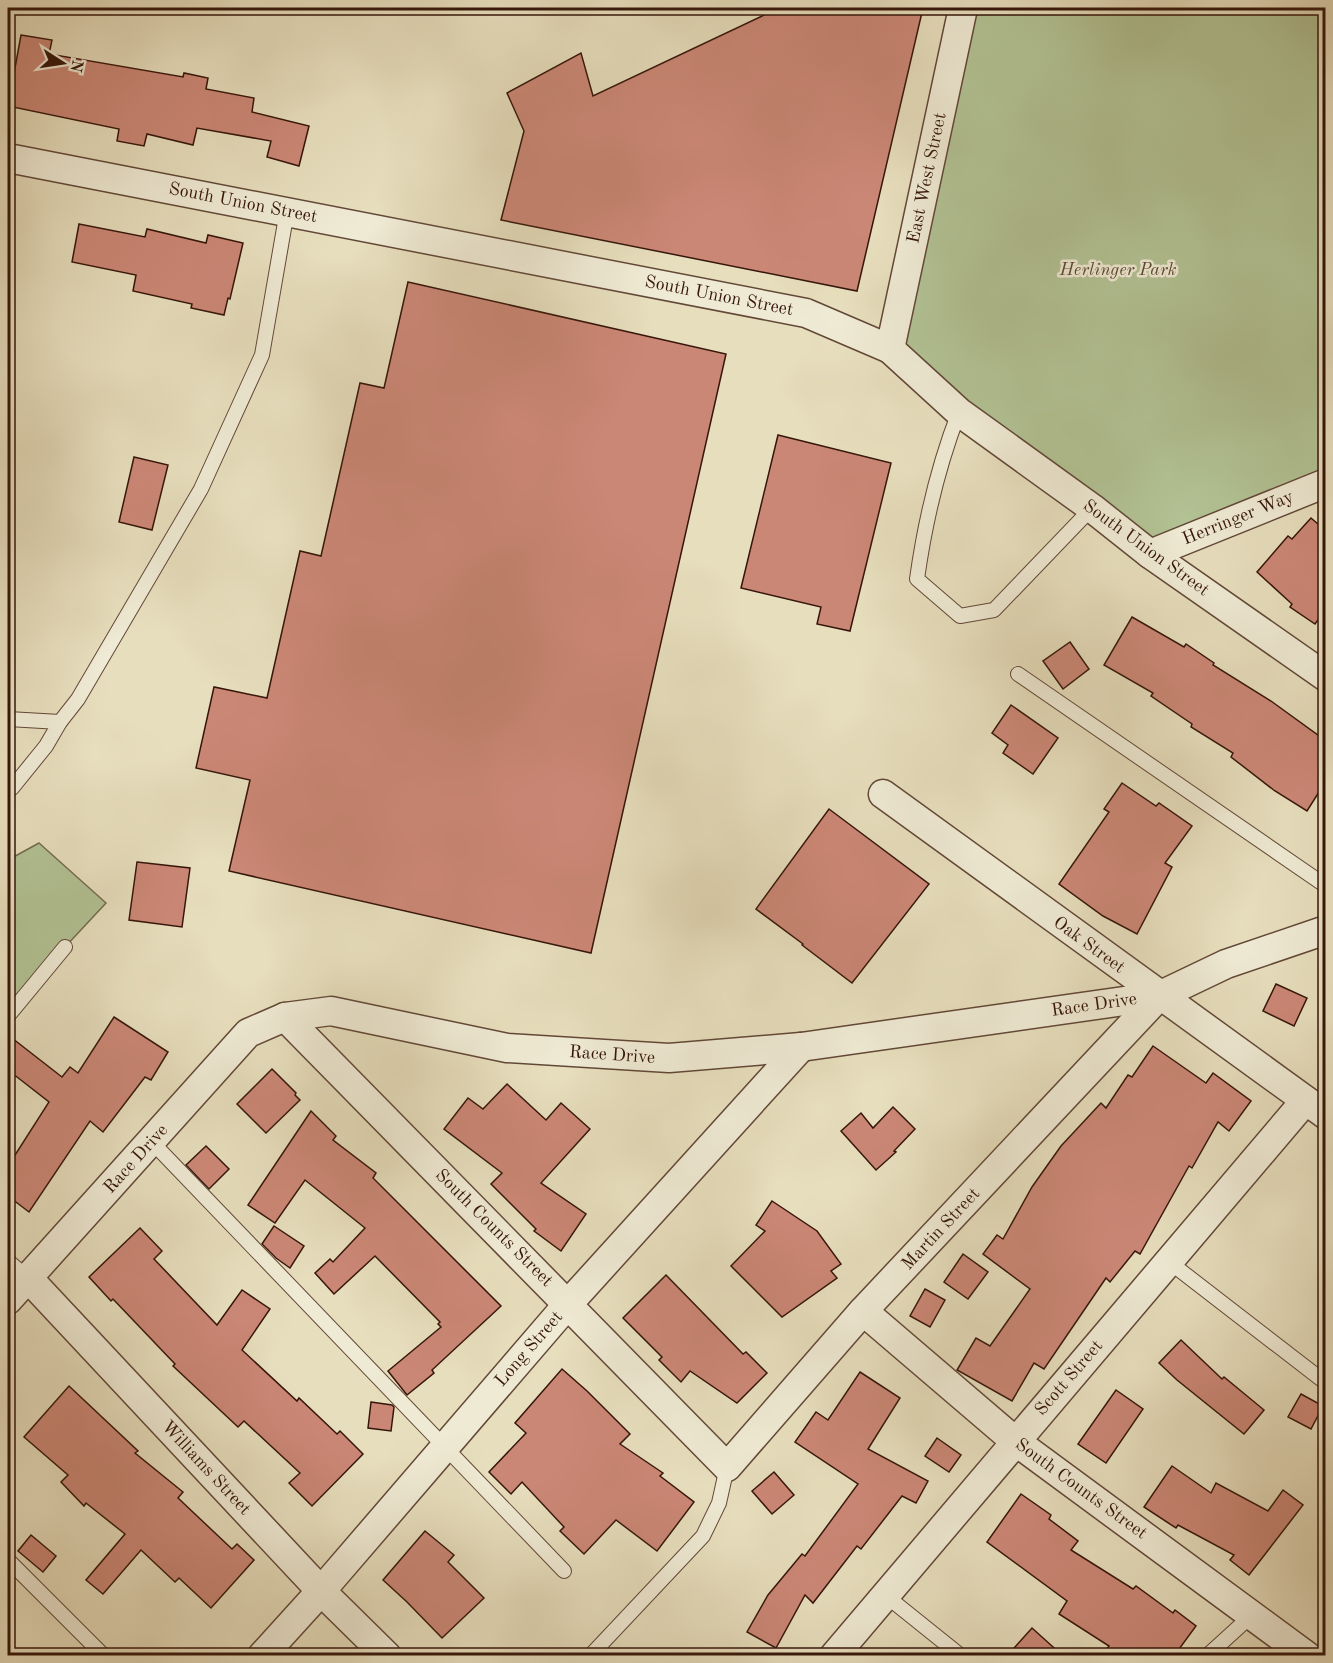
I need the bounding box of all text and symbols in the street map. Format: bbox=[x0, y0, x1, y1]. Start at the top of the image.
north arrow bbox=[33, 33, 93, 93]
text: N bbox=[66, 58, 85, 74]
street label: East West Street bbox=[904, 111, 950, 245]
street label: South Union Street bbox=[167, 180, 319, 226]
park label: Herlinger Park bbox=[1058, 261, 1177, 279]
street label: South Union Street bbox=[643, 273, 795, 319]
street label: Herringer Way bbox=[1180, 487, 1297, 548]
street label: South Union Street bbox=[1080, 496, 1212, 600]
street label: Oak Street bbox=[1050, 913, 1128, 977]
street label: Race Drive bbox=[1050, 990, 1138, 1020]
street label: Race Drive bbox=[568, 1043, 656, 1067]
street label: Race Drive bbox=[100, 1121, 172, 1197]
street label: South Counts Street bbox=[432, 1166, 556, 1290]
street label: Martin Street bbox=[899, 1184, 983, 1274]
street label: Long Street bbox=[492, 1308, 566, 1390]
street label: Scott Street bbox=[1032, 1337, 1106, 1419]
street label: Williams Street bbox=[158, 1417, 254, 1519]
street label: South Counts Street bbox=[1012, 1435, 1150, 1543]

